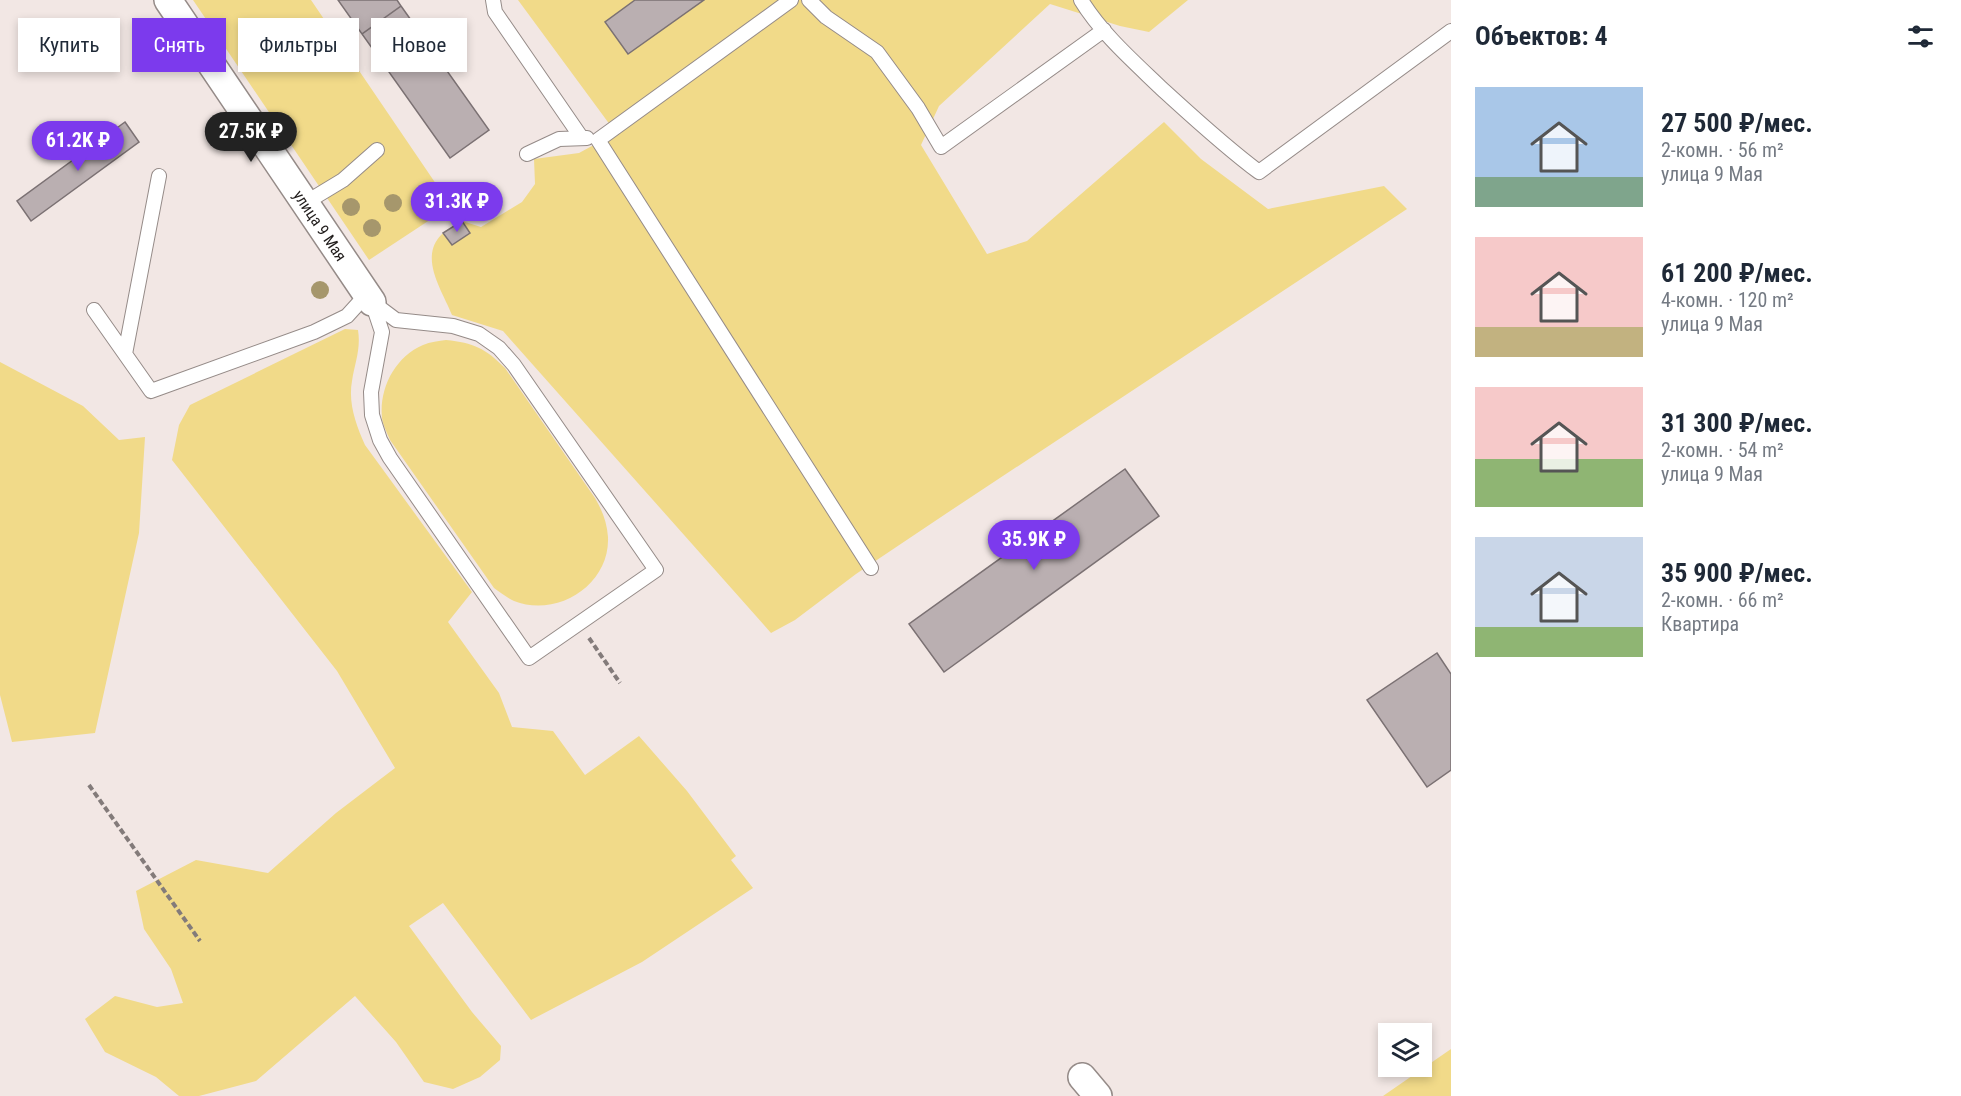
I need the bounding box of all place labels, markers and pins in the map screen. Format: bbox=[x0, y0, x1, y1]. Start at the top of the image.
pin: 27.5K ₽ bbox=[196, 112, 306, 163]
pin: 61.2K ₽ bbox=[23, 121, 133, 172]
pin: 31.3K ₽ bbox=[402, 182, 512, 233]
pin: 35.9K ₽ bbox=[979, 520, 1089, 571]

